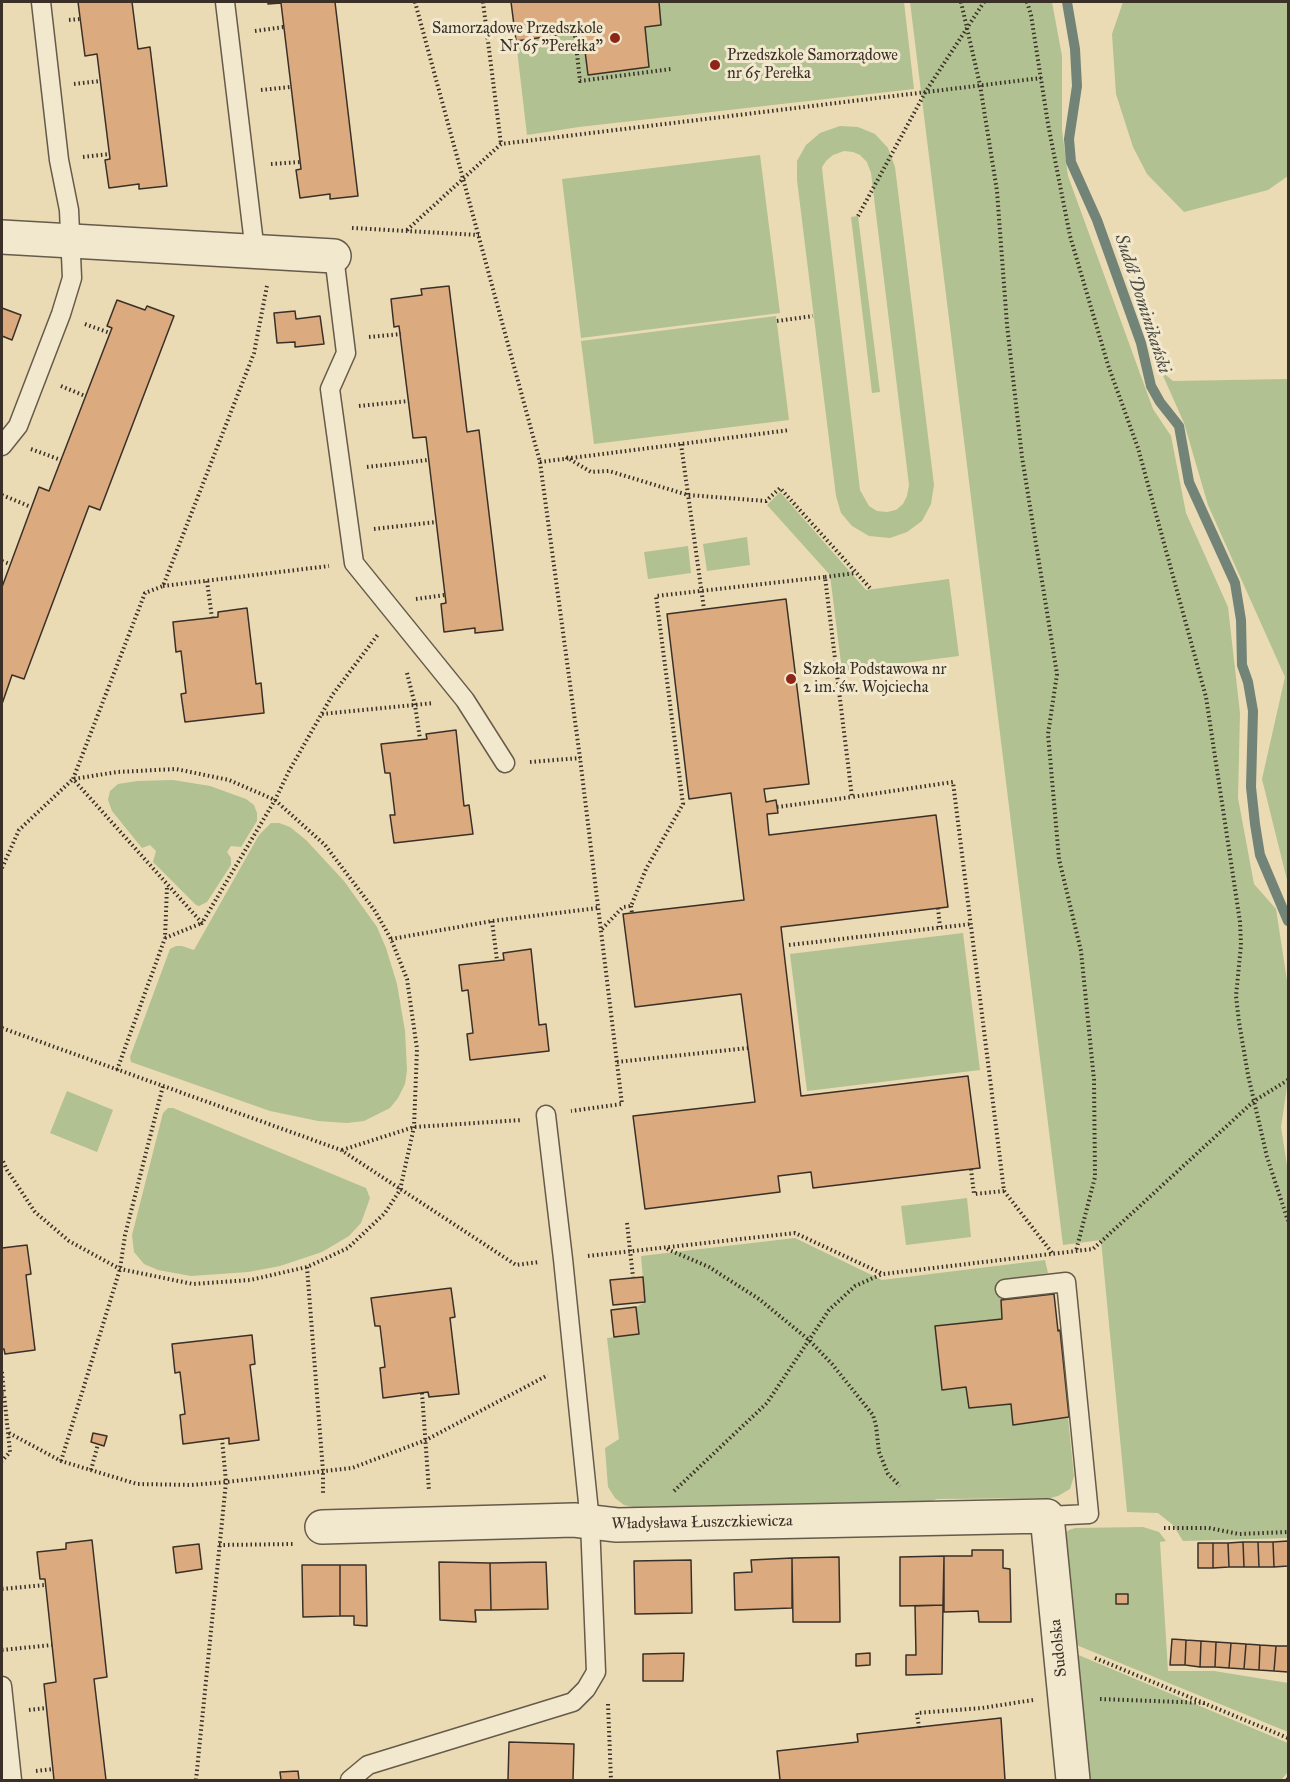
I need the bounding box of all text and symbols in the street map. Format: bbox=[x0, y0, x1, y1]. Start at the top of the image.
place label: Samorządowe Przedszkole Nr 65 "Perełka" bbox=[432, 19, 603, 57]
marker: Samorządowe Przedszkole Nr 65 "Perełka" bbox=[608, 31, 622, 45]
place label: Przedszkole Samorządowe nr 65 Perełka bbox=[727, 46, 898, 84]
marker: Przedszkole Samorządowe nr 65 Perełka bbox=[708, 58, 722, 72]
water label: Sudół Dominikański bbox=[1109, 232, 1175, 376]
place label: Szkoła Podstawowa nr 2 im. św. Wojciecha bbox=[803, 660, 946, 698]
marker: Szkoła Podstawowa nr 2 im. św. Wojciecha bbox=[784, 672, 798, 686]
street label: Władysława Łuszczkiewicza bbox=[611, 1512, 793, 1534]
street label: Sudolska bbox=[1046, 1618, 1072, 1678]

